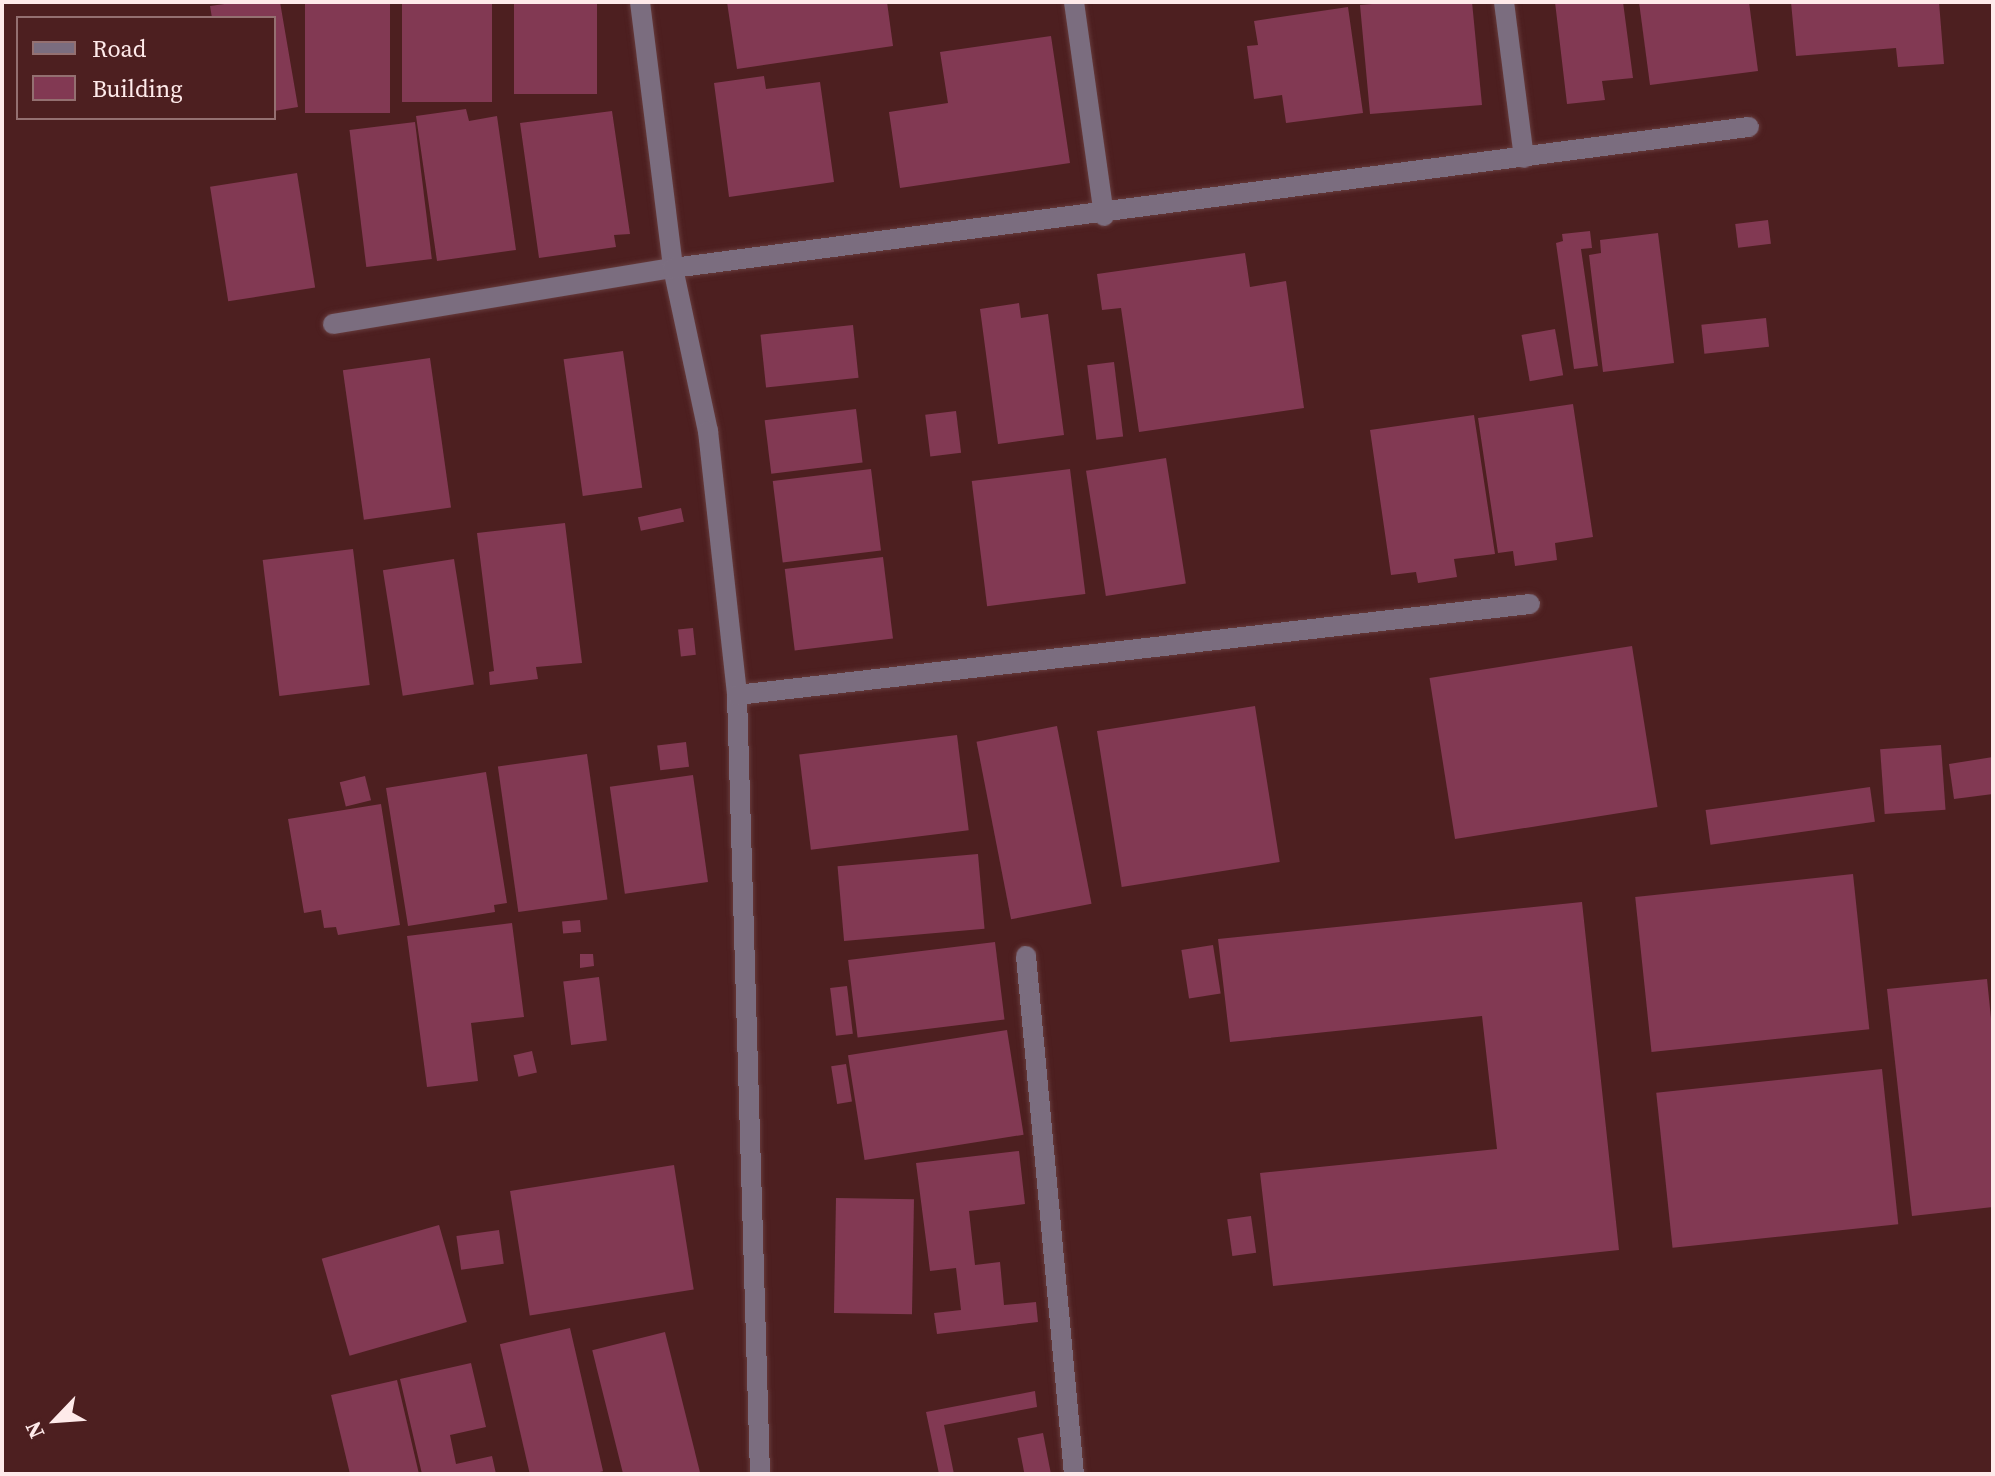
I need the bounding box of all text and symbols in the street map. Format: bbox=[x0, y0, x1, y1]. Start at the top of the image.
legend bbox=[16, 16, 276, 120]
text: Road bbox=[92, 32, 146, 65]
text: Building bbox=[92, 72, 183, 105]
north arrow bbox=[16, 1380, 96, 1460]
text: N bbox=[17, 1417, 51, 1444]

